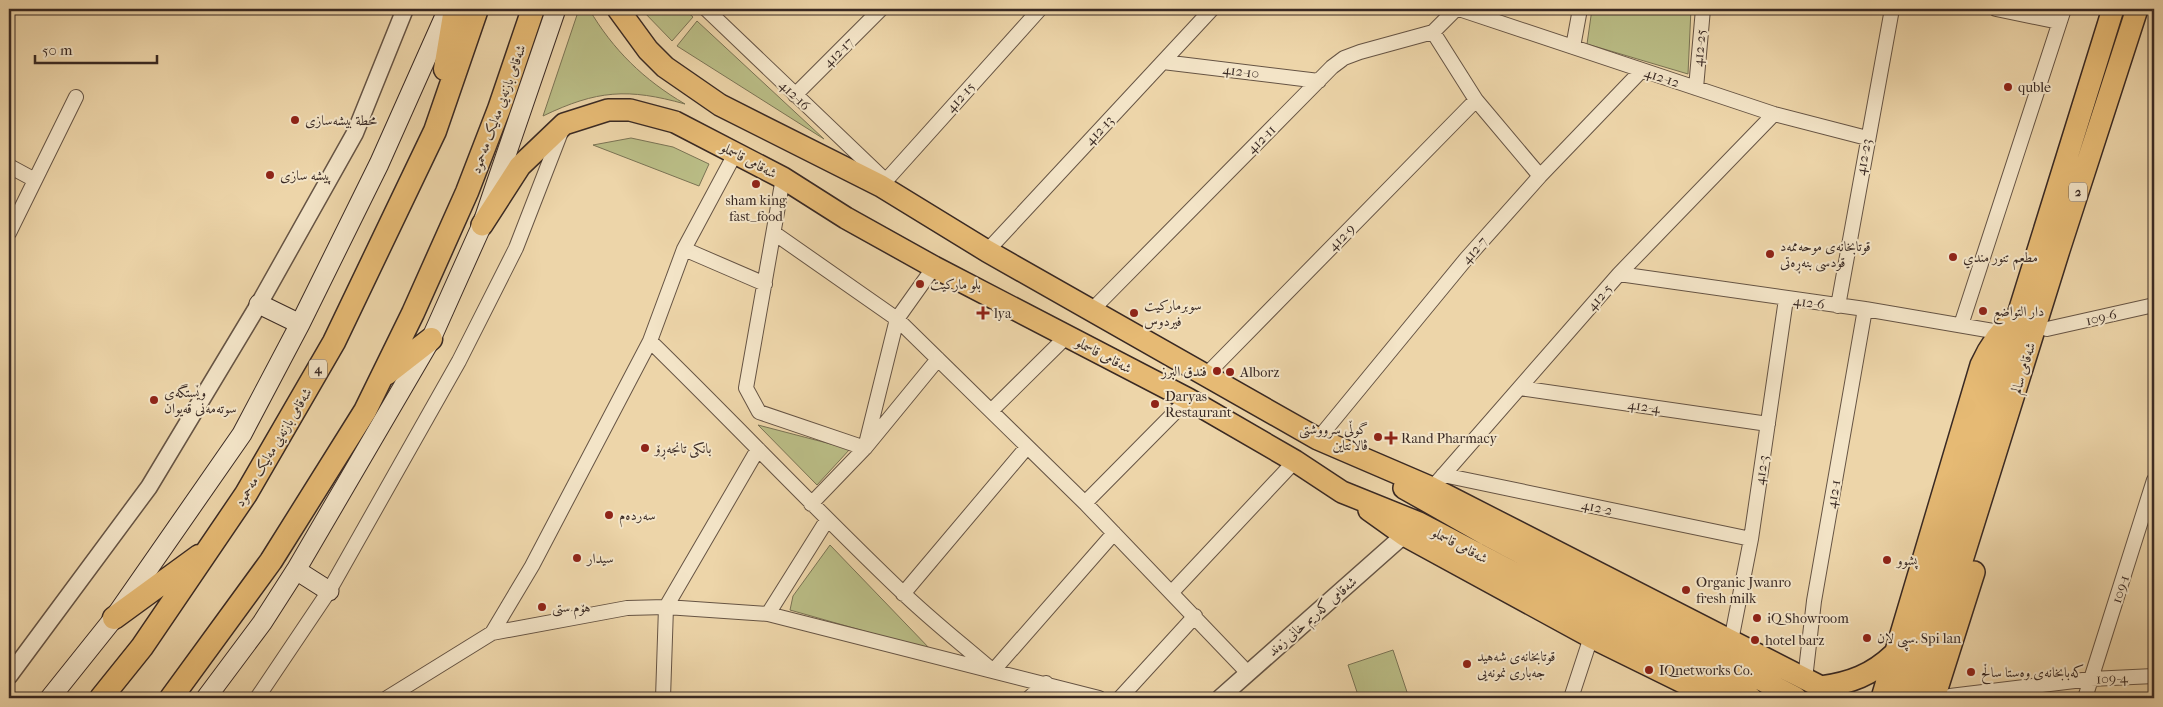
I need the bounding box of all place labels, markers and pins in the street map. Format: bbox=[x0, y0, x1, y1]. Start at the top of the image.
place label: quble bbox=[2018, 79, 2051, 96]
marker: quble bbox=[2002, 81, 2014, 93]
place label: محطة بیشەسازی bbox=[305, 112, 377, 129]
marker: محطة بیشەسازی bbox=[289, 114, 301, 126]
place label: پیشه سازی bbox=[280, 167, 331, 185]
marker: پیشه سازی bbox=[264, 169, 276, 181]
marker: sham king fast_food bbox=[750, 178, 762, 190]
place label: sham king fast_food bbox=[725, 192, 787, 225]
place label: قوتابخانەی موحەممەد قودسی بنەڕەتی bbox=[1780, 238, 1871, 274]
marker: قوتابخانەی موحەممەد قودسی بنەڕەتی bbox=[1764, 248, 1776, 260]
place label: مطعم تنور مندي bbox=[1963, 249, 2038, 271]
marker: مطعم تنور مندي bbox=[1947, 251, 1959, 263]
place label: بلو ماركيت bbox=[930, 276, 981, 293]
marker: بلو ماركيت bbox=[914, 278, 926, 290]
place label: سوبرمارکیت فیردوس bbox=[1144, 297, 1202, 330]
place label: دار التواضع bbox=[1993, 303, 2044, 325]
place label: lya bbox=[993, 305, 1012, 322]
marker: دار التواضع bbox=[1977, 305, 1989, 317]
marker: lya bbox=[976, 306, 990, 320]
marker: سوبرمارکیت فیردوس bbox=[1128, 307, 1140, 319]
place label: فندق البرز bbox=[1159, 363, 1207, 380]
place label: Alborz bbox=[1239, 364, 1279, 381]
marker: فندق البرز bbox=[1211, 365, 1223, 377]
marker: Alborz bbox=[1224, 366, 1236, 378]
place label: وێستگەی سوتەمەنی قەیوان bbox=[164, 384, 237, 417]
place label: Daryas Restaurant bbox=[1165, 388, 1232, 421]
marker: وێستگەی سوتەمەنی قەیوان bbox=[148, 394, 160, 406]
marker: Daryas Restaurant bbox=[1149, 398, 1161, 410]
place label: گوڵی سرووشتی ڤالانتاین bbox=[1299, 420, 1368, 454]
place label: Rand Pharmacy bbox=[1401, 430, 1497, 447]
marker: گوڵی سرووشتی ڤالانتاین bbox=[1372, 431, 1384, 443]
marker: Rand Pharmacy bbox=[1385, 432, 1397, 444]
place label: بانکی تانجەڕۆ bbox=[653, 440, 712, 460]
marker: بانکی تانجەڕۆ bbox=[639, 442, 651, 454]
place label: سەردەم bbox=[619, 507, 656, 528]
marker: سەردەم bbox=[603, 509, 615, 521]
place label: سیدار bbox=[585, 550, 614, 567]
marker: سیدار bbox=[571, 552, 583, 564]
place label: پشوو bbox=[1895, 552, 1918, 570]
marker: پشوو bbox=[1881, 554, 1893, 566]
place label: Organic Jwanro fresh milk bbox=[1696, 574, 1791, 607]
marker: Organic Jwanro fresh milk bbox=[1680, 584, 1692, 596]
place label: هۆم ستی bbox=[552, 599, 591, 620]
marker: هۆم ستی bbox=[536, 601, 548, 613]
place label: iQ Showroom bbox=[1767, 610, 1849, 627]
marker: iQ Showroom bbox=[1751, 612, 1763, 624]
place label: سپی لان. Spi lan bbox=[1877, 630, 1961, 652]
place label: hotel barz bbox=[1765, 632, 1825, 649]
marker: سپی لان. Spi lan bbox=[1861, 632, 1873, 644]
marker: hotel barz bbox=[1749, 634, 1761, 646]
place label: قوتابخانەی شەهید جەباری نمونەیی bbox=[1477, 648, 1555, 682]
marker: قوتابخانەی شەهید جەباری نمونەیی bbox=[1461, 658, 1473, 670]
place label: IQnetworks Co. bbox=[1659, 662, 1753, 679]
place label: کەبابخانەی وەستا ساڵح bbox=[1981, 663, 2084, 685]
marker: IQnetworks Co. bbox=[1643, 664, 1655, 676]
marker: کەبابخانەی وەستا ساڵح bbox=[1965, 666, 1977, 678]

